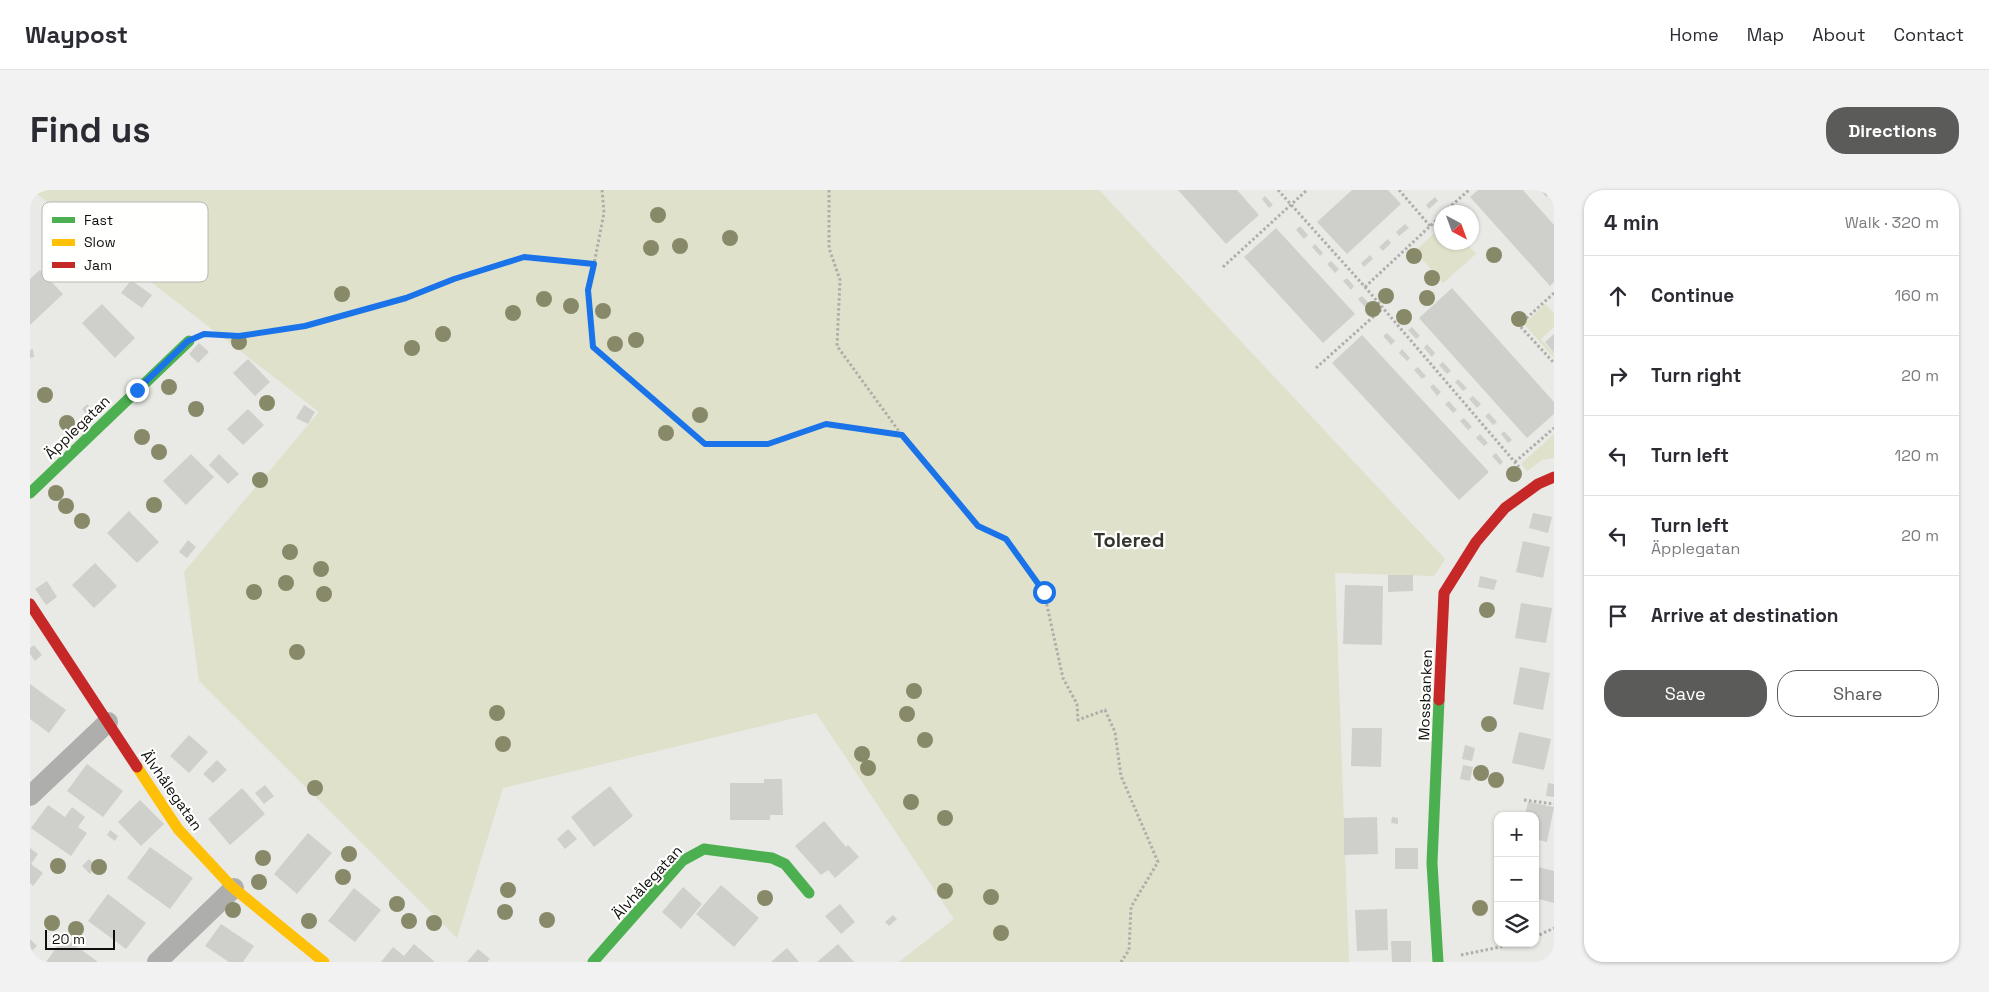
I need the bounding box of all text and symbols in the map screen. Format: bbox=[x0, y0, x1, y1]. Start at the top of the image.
text: Waypost bbox=[25, 19, 128, 50]
text: Home bbox=[1670, 23, 1719, 46]
text: Map bbox=[1747, 23, 1784, 46]
text: About bbox=[1812, 23, 1866, 46]
text: Contact bbox=[1894, 23, 1964, 46]
button: Directions bbox=[1826, 107, 1959, 154]
text: Find us bbox=[30, 108, 151, 152]
legend bbox=[42, 202, 208, 282]
north arrow bbox=[1434, 205, 1479, 250]
text: 4 min bbox=[1604, 209, 1659, 236]
text: Fast bbox=[84, 211, 113, 229]
text: Walk · 320 m bbox=[1845, 212, 1939, 233]
text: Slow bbox=[84, 233, 116, 251]
text: Jam bbox=[84, 256, 112, 274]
icon: ahead bbox=[1604, 282, 1632, 310]
text: Continue bbox=[1651, 283, 1734, 308]
text: 160 m bbox=[1894, 285, 1939, 306]
icon: right bbox=[1604, 362, 1632, 390]
text: Turn right bbox=[1651, 363, 1741, 388]
text: 20 m bbox=[1901, 365, 1939, 386]
route end bbox=[126, 379, 149, 402]
street label: Äpplegatan bbox=[40, 391, 114, 463]
icon: left bbox=[1604, 442, 1632, 470]
text: Turn left bbox=[1651, 443, 1729, 468]
text: 120 m bbox=[1895, 445, 1939, 466]
text: Turn left bbox=[1651, 513, 1729, 538]
icon: left bbox=[1604, 522, 1632, 550]
text: 20 m bbox=[1901, 525, 1939, 546]
district label: Tolered bbox=[1094, 527, 1164, 553]
text: Äpplegatan bbox=[1651, 538, 1740, 559]
route start bbox=[1033, 581, 1056, 604]
icon: arrive bbox=[1604, 602, 1632, 630]
text: Arrive at destination bbox=[1651, 603, 1839, 628]
street label: Mossbanken bbox=[1414, 649, 1436, 741]
button: Save bbox=[1604, 670, 1767, 717]
button: Share bbox=[1777, 670, 1939, 717]
street label: Älvhålegatan bbox=[137, 746, 207, 834]
map controls bbox=[1494, 812, 1539, 947]
button: + bbox=[1494, 812, 1539, 857]
street label: Älvhålegatan bbox=[608, 841, 686, 923]
button: − bbox=[1494, 857, 1539, 902]
button: layers bbox=[1494, 902, 1539, 947]
scale bar bbox=[45, 927, 115, 950]
text: 20 m bbox=[52, 930, 85, 948]

